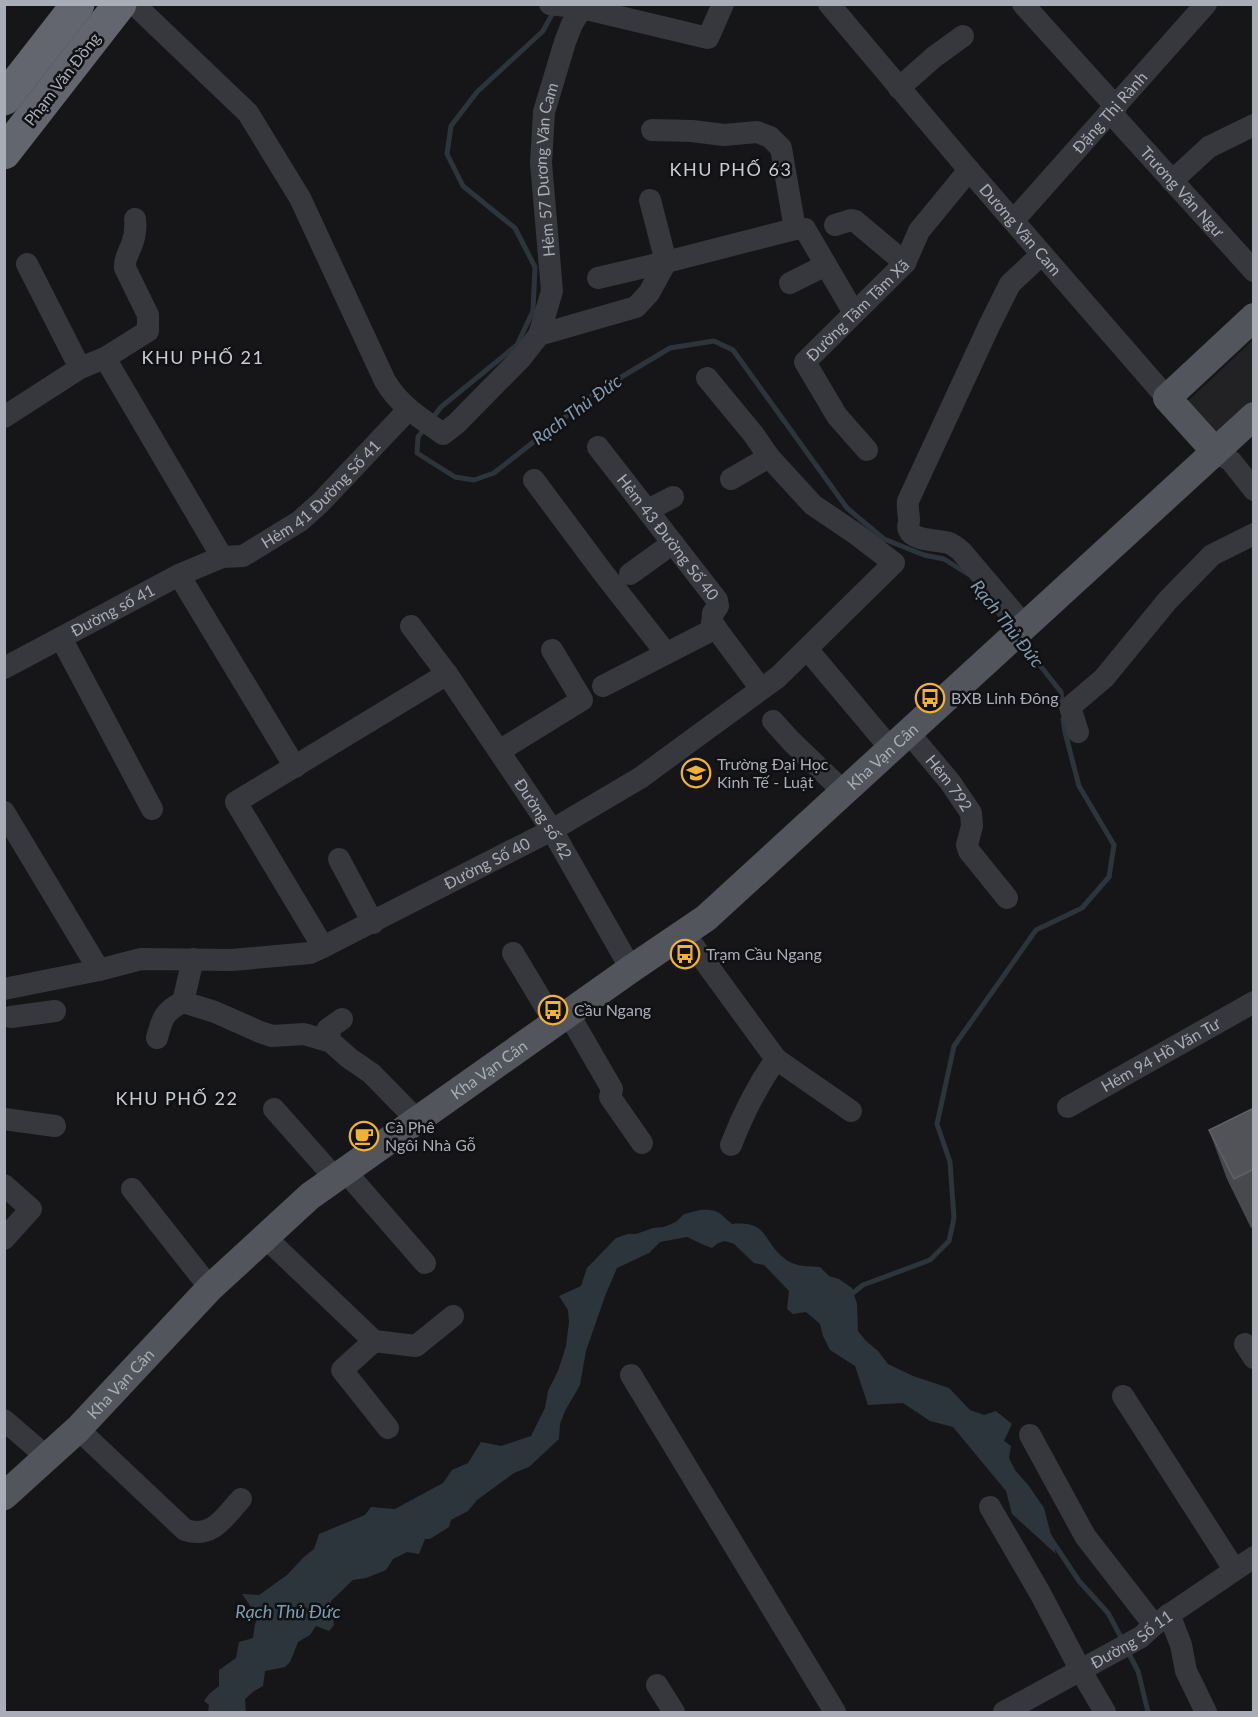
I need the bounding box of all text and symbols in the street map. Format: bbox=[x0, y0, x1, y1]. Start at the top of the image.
street label: Phạm Văn Đồng bbox=[20, 29, 104, 129]
street label: Đặng Thị Rành bbox=[1068, 67, 1151, 157]
street label: Hẻm 57 Dương Văn Cam bbox=[531, 80, 561, 258]
street label: Trương Văn Ngư bbox=[1137, 142, 1229, 241]
district label: KHU PHỐ 63 bbox=[670, 158, 792, 180]
street label: Dương Văn Cam bbox=[976, 179, 1066, 279]
street label: Đường Tâm Tâm Xã bbox=[802, 255, 913, 365]
district label: KHU PHỐ 21 bbox=[142, 346, 264, 368]
water label: Rạch Thủ Đức bbox=[527, 369, 625, 449]
street label: Hẻm 41 Đường Số 41 bbox=[257, 435, 384, 552]
street label: Hẻm 43 Đường Số 40 bbox=[614, 470, 723, 603]
water label: Rạch Thủ Đức bbox=[967, 575, 1049, 672]
street label: Đường số 41 bbox=[67, 580, 158, 640]
bus stop icon: BXB Linh Đông bbox=[914, 682, 946, 714]
place label: BXB Linh Đông bbox=[951, 688, 1059, 707]
street label: Kha Vạn Cân bbox=[843, 719, 921, 793]
street label: Hẻm 792 bbox=[922, 751, 977, 814]
place label: Trường Đại Học Kinh Tế - Luật bbox=[717, 754, 829, 791]
school or university icon: Trường Đại Học Kinh Tế - Luật bbox=[680, 757, 712, 789]
street label: Đường số 42 bbox=[511, 775, 577, 862]
street label: Đường Số 40 bbox=[441, 833, 533, 893]
bus stop icon: Trạm Cầu Ngang bbox=[669, 938, 701, 970]
place label: Trạm Cầu Ngang bbox=[706, 944, 822, 963]
bus stop icon: Cầu Ngang bbox=[537, 994, 569, 1026]
place label: Cầu Ngang bbox=[574, 1000, 651, 1019]
street label: Hẻm 94 Hồ Văn Tư bbox=[1097, 1013, 1223, 1095]
street label: Kha Vạn Cân bbox=[447, 1036, 531, 1103]
district label: KHU PHỐ 22 bbox=[116, 1087, 238, 1109]
place label: Cà Phê Ngôi Nhà Gỗ bbox=[385, 1117, 476, 1154]
cafe icon: Cà Phê Ngôi Nhà Gỗ bbox=[348, 1120, 380, 1152]
street label: Kha Vạn Cân bbox=[83, 1344, 158, 1422]
water label: Rạch Thủ Đức bbox=[235, 1600, 341, 1622]
street label: Đường Số 11 bbox=[1087, 1605, 1176, 1672]

